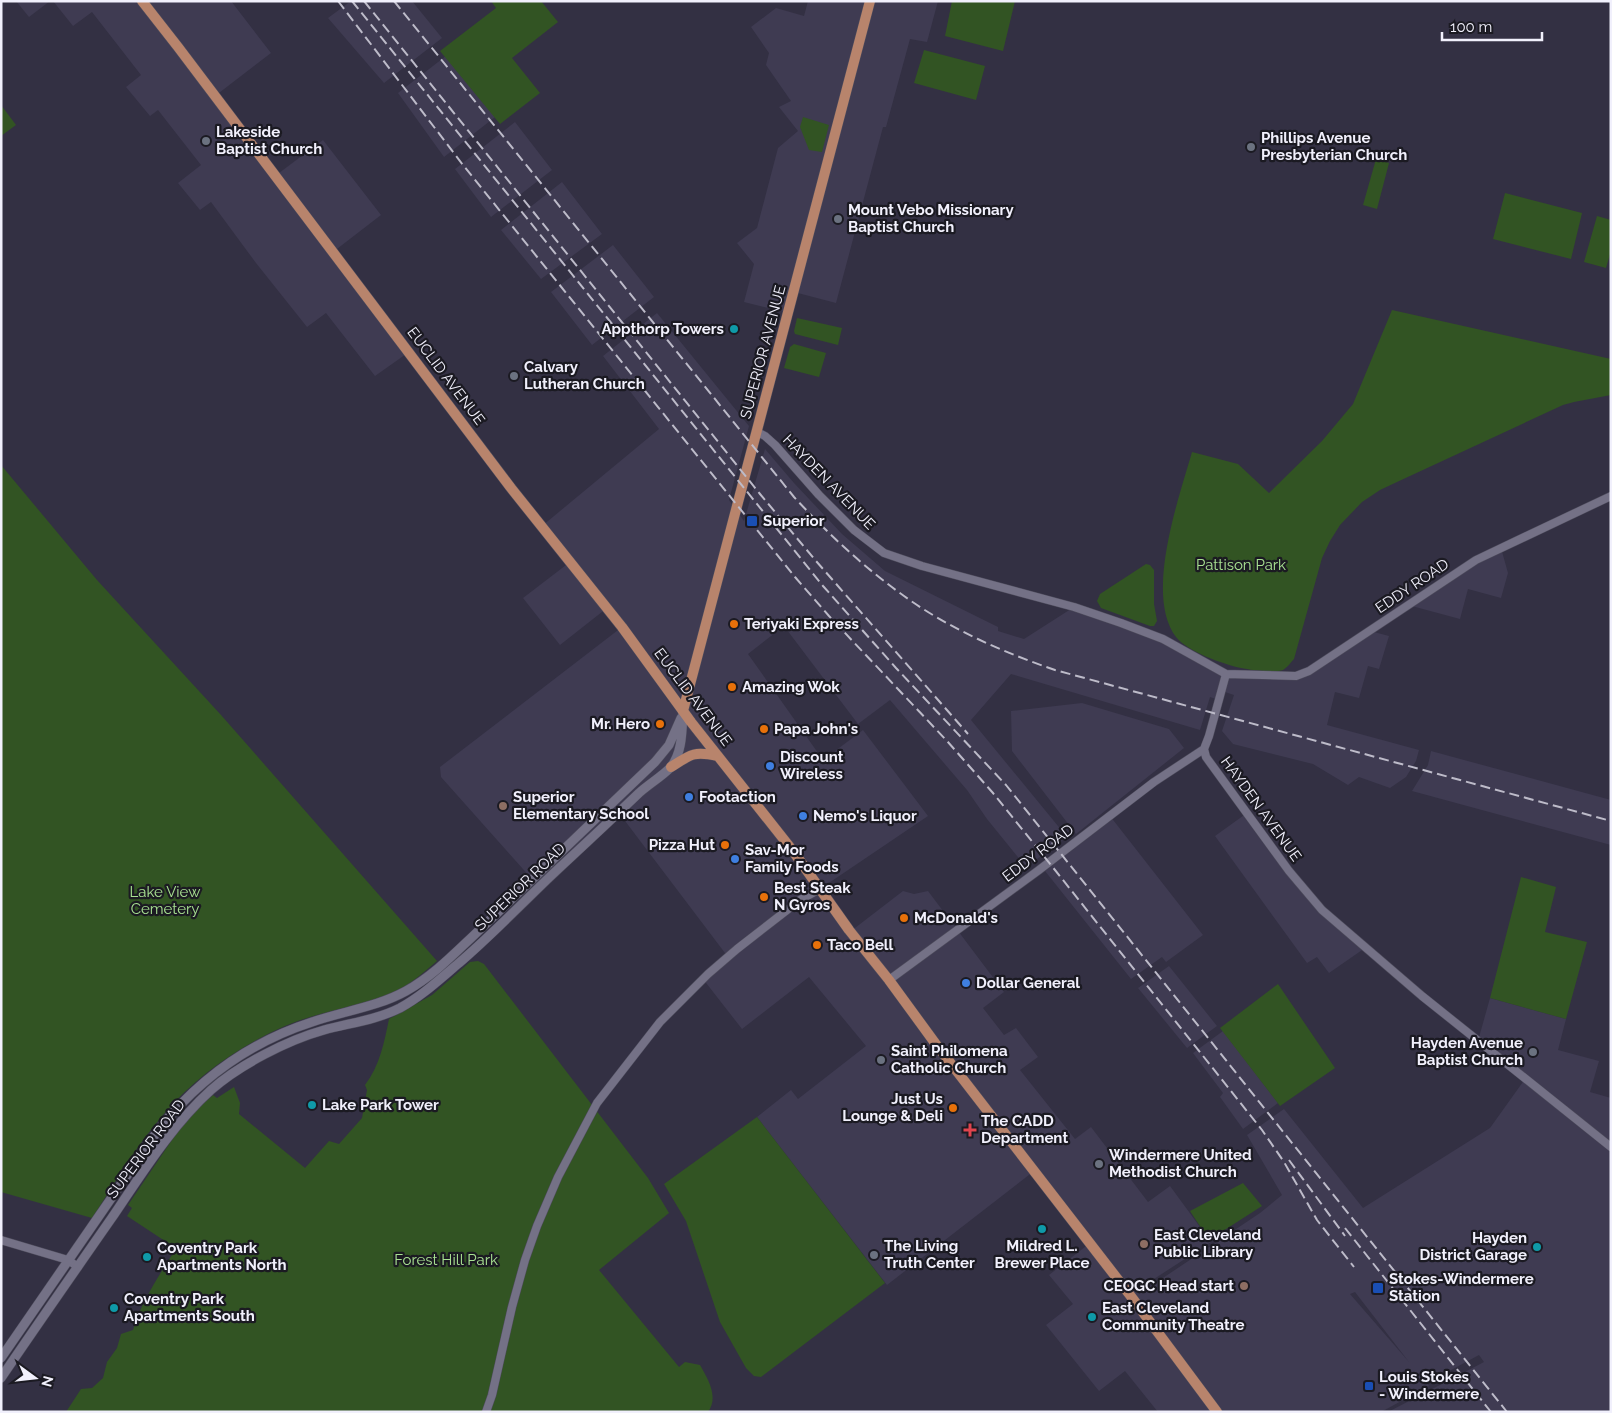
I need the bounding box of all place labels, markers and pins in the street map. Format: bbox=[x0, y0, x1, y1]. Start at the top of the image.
place label: Lakeside Baptist Church bbox=[216, 123, 322, 158]
place label: Phillips Avenue Presbyterian Church bbox=[1261, 129, 1407, 164]
marker: Lakeside Baptist Church bbox=[200, 135, 212, 147]
marker: Phillips Avenue Presbyterian Church bbox=[1245, 141, 1257, 153]
place label: Mount Vebo Missionary Baptist Church bbox=[848, 201, 1014, 236]
marker: Mount Vebo Missionary Baptist Church bbox=[832, 213, 844, 225]
place label: Appthorp Towers bbox=[601, 320, 724, 338]
marker: Appthorp Towers bbox=[728, 323, 740, 335]
place label: Calvary Lutheran Church bbox=[524, 358, 645, 393]
marker: Calvary Lutheran Church bbox=[508, 370, 520, 382]
place label: Superior bbox=[763, 512, 825, 530]
marker: Superior bbox=[745, 514, 759, 528]
place label: Teriyaki Express bbox=[744, 615, 859, 633]
marker: Teriyaki Express bbox=[728, 618, 740, 630]
place label: Amazing Wok bbox=[742, 678, 840, 696]
marker: Amazing Wok bbox=[726, 681, 738, 693]
place label: Mr. Hero bbox=[591, 715, 650, 733]
marker: Mr. Hero bbox=[654, 718, 666, 730]
place label: Papa John's bbox=[774, 720, 858, 738]
marker: Papa John's bbox=[758, 723, 770, 735]
place label: Discount Wireless bbox=[780, 748, 844, 783]
marker: Discount Wireless bbox=[764, 760, 776, 772]
place label: Superior Elementary School bbox=[513, 788, 649, 823]
place label: Footaction bbox=[699, 788, 776, 806]
marker: Footaction bbox=[683, 791, 695, 803]
marker: Superior Elementary School bbox=[497, 800, 509, 812]
place label: Nemo's Liquor bbox=[813, 807, 917, 825]
marker: Nemo's Liquor bbox=[797, 810, 809, 822]
place label: Pizza Hut bbox=[649, 836, 715, 854]
marker: Pizza Hut bbox=[719, 839, 731, 851]
place label: Sav-Mor Family Foods bbox=[745, 841, 839, 876]
marker: Sav-Mor Family Foods bbox=[729, 853, 741, 865]
place label: Best Steak N Gyros bbox=[774, 879, 851, 914]
marker: Best Steak N Gyros bbox=[758, 891, 770, 903]
place label: McDonald's bbox=[914, 909, 998, 927]
marker: McDonald's bbox=[898, 912, 910, 924]
place label: Taco Bell bbox=[827, 936, 894, 954]
marker: Taco Bell bbox=[811, 939, 823, 951]
place label: Dollar General bbox=[976, 974, 1080, 992]
marker: Dollar General bbox=[960, 977, 972, 989]
place label: Hayden Avenue Baptist Church bbox=[1411, 1034, 1523, 1069]
place label: Saint Philomena Catholic Church bbox=[891, 1042, 1008, 1077]
marker: Hayden Avenue Baptist Church bbox=[1527, 1046, 1539, 1058]
marker: Saint Philomena Catholic Church bbox=[875, 1054, 887, 1066]
place label: Just Us Lounge & Deli bbox=[842, 1090, 943, 1125]
place label: Lake Park Tower bbox=[322, 1096, 439, 1114]
marker: Lake Park Tower bbox=[306, 1099, 318, 1111]
marker: Just Us Lounge & Deli bbox=[947, 1102, 959, 1114]
place label: The CADD Department bbox=[981, 1112, 1068, 1147]
marker: The CADD Department bbox=[963, 1123, 977, 1137]
place label: Windermere United Methodist Church bbox=[1109, 1146, 1252, 1181]
marker: Windermere United Methodist Church bbox=[1093, 1158, 1105, 1170]
marker: Mildred L. Brewer Place bbox=[1036, 1223, 1048, 1235]
place label: East Cleveland Public Library bbox=[1154, 1226, 1262, 1261]
place label: Hayden District Garage bbox=[1420, 1229, 1527, 1264]
place label: The Living Truth Center bbox=[884, 1237, 975, 1272]
place label: Mildred L. Brewer Place bbox=[994, 1237, 1090, 1272]
marker: East Cleveland Public Library bbox=[1138, 1238, 1150, 1250]
place label: Coventry Park Apartments North bbox=[157, 1239, 287, 1274]
marker: Hayden District Garage bbox=[1531, 1241, 1543, 1253]
marker: The Living Truth Center bbox=[868, 1249, 880, 1261]
marker: Coventry Park Apartments North bbox=[141, 1251, 153, 1263]
place label: Stokes-Windermere Station bbox=[1389, 1270, 1534, 1305]
place label: CEOGC Head start bbox=[1104, 1277, 1234, 1295]
marker: CEOGC Head start bbox=[1238, 1280, 1250, 1292]
marker: Stokes-Windermere Station bbox=[1371, 1281, 1385, 1295]
place label: Coventry Park Apartments South bbox=[124, 1290, 255, 1325]
place label: East Cleveland Community Theatre bbox=[1102, 1299, 1245, 1334]
marker: Coventry Park Apartments South bbox=[108, 1302, 120, 1314]
marker: East Cleveland Community Theatre bbox=[1086, 1311, 1098, 1323]
place label: Louis Stokes - Windermere bbox=[1379, 1368, 1479, 1403]
marker: Louis Stokes - Windermere bbox=[1363, 1380, 1375, 1392]

